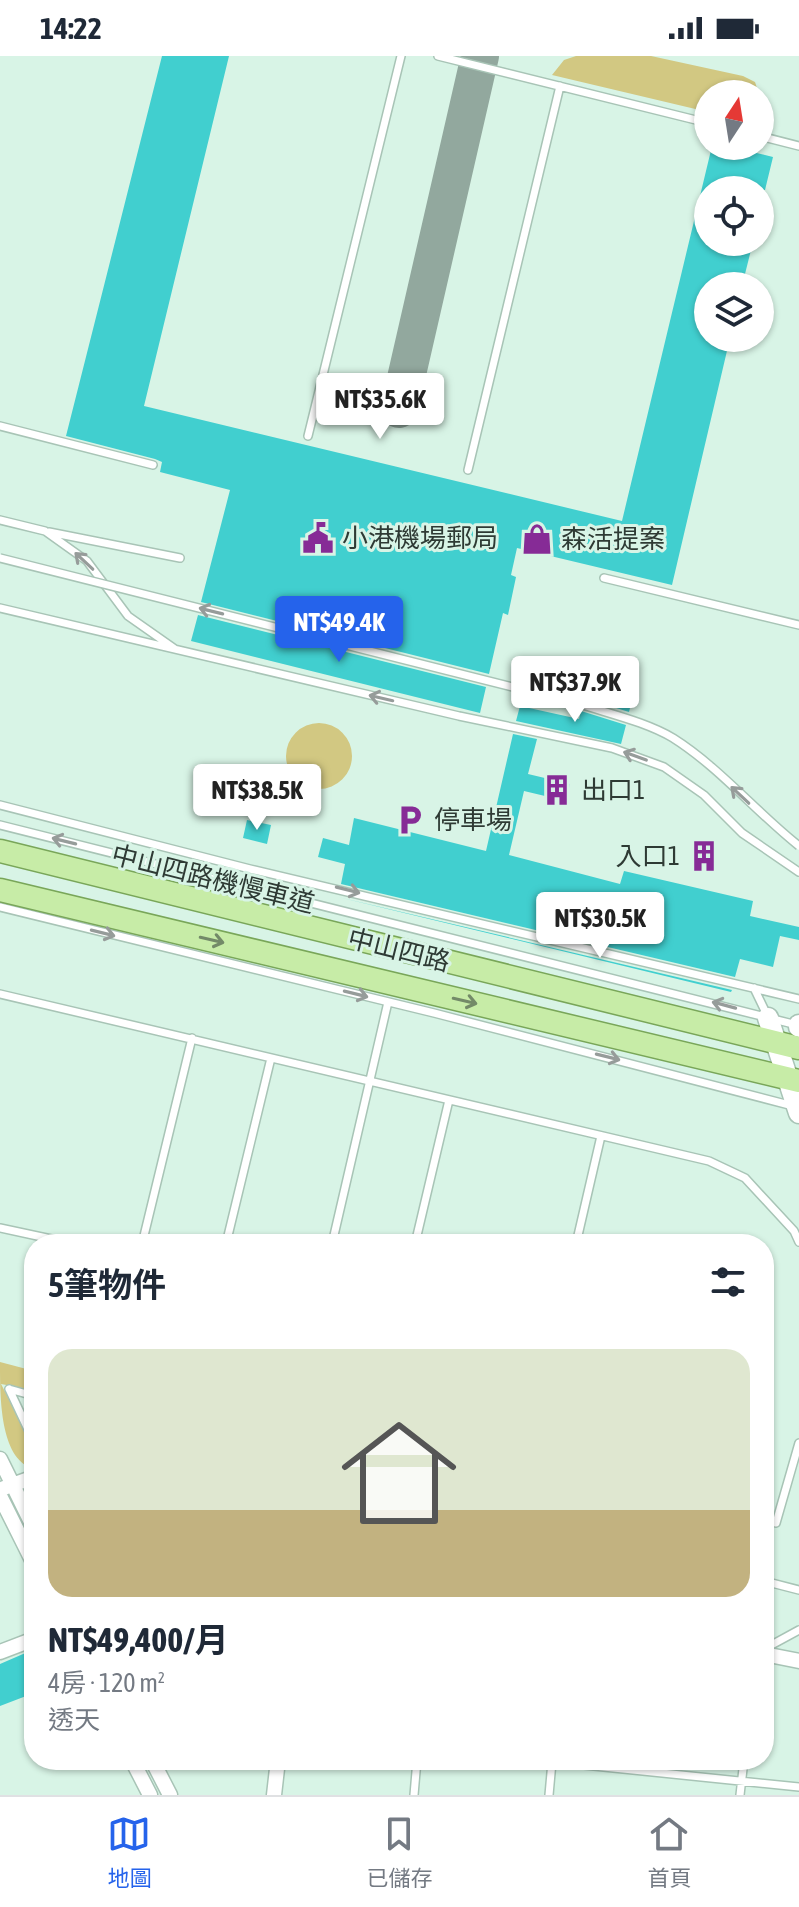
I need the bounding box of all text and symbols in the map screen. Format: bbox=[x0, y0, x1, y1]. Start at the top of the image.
text: 14:22 bbox=[40, 11, 102, 45]
north arrow bbox=[694, 80, 774, 160]
map controls bbox=[694, 80, 774, 352]
button: locate bbox=[694, 176, 774, 256]
button: layers bbox=[694, 272, 774, 352]
pin: NT$35.6K bbox=[297, 373, 463, 441]
text: NT$35.6K bbox=[334, 384, 426, 414]
public building icon: 小港機場郵局 bbox=[301, 521, 335, 555]
shop icon: 森活提案 bbox=[520, 522, 554, 556]
place label: 小港機場郵局 bbox=[342, 523, 498, 553]
place label: 森活提案 bbox=[561, 524, 665, 554]
one-way arrow bbox=[74, 552, 94, 571]
pin: NT$49.4K bbox=[256, 596, 422, 664]
one-way arrow bbox=[198, 603, 224, 618]
text: NT$49.4K bbox=[293, 607, 385, 637]
pin: NT$37.9K bbox=[492, 656, 658, 724]
text: NT$37.9K bbox=[529, 667, 621, 697]
one-way arrow bbox=[369, 690, 395, 705]
one-way arrow bbox=[623, 748, 647, 762]
pin: NT$38.5K bbox=[174, 764, 340, 832]
building icon: 出口1 bbox=[540, 773, 574, 807]
text: NT$38.5K bbox=[211, 775, 303, 805]
place label: 出口1 bbox=[581, 775, 645, 805]
one-way arrow bbox=[730, 785, 750, 804]
parking icon: 停車場 bbox=[393, 803, 427, 837]
place label: 停車場 bbox=[434, 805, 512, 835]
one-way arrow bbox=[51, 832, 77, 847]
street label: 中山四路機慢車道 bbox=[108, 839, 318, 919]
building icon: 入口1 bbox=[687, 839, 721, 873]
place label: 入口1 bbox=[616, 841, 680, 871]
one-way arrow bbox=[334, 884, 360, 899]
pin: NT$30.5K bbox=[517, 892, 683, 960]
text: NT$30.5K bbox=[554, 903, 646, 933]
street label: 中山四路 bbox=[345, 923, 453, 977]
one-way arrow bbox=[89, 927, 115, 942]
one-way arrow bbox=[199, 934, 224, 949]
one-way arrow bbox=[342, 987, 368, 1002]
one-way arrow bbox=[451, 994, 477, 1009]
one-way arrow bbox=[711, 997, 737, 1012]
one-way arrow bbox=[594, 1050, 620, 1065]
icon: filters bbox=[706, 1260, 750, 1304]
text: 5筆物件 bbox=[48, 1265, 166, 1304]
icon: home bbox=[327, 1401, 471, 1545]
text: NT$49,400/月 bbox=[48, 1620, 229, 1659]
text: 4房 · 120 m² bbox=[48, 1668, 165, 1698]
text: 透天 bbox=[48, 1705, 100, 1735]
tab: 地圖 bbox=[107, 1812, 152, 1892]
tab: 已儲存 bbox=[366, 1812, 433, 1892]
tab: 首頁 bbox=[647, 1812, 692, 1892]

